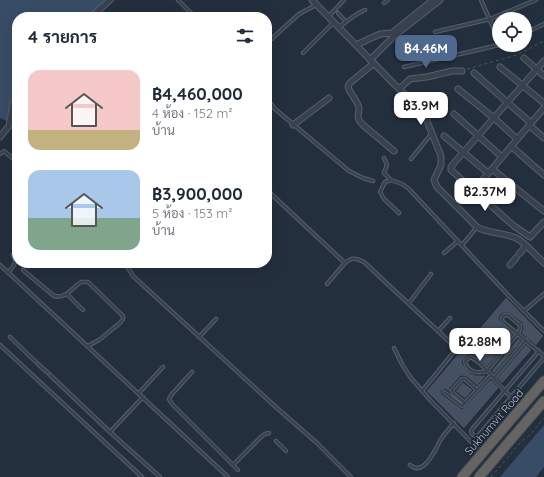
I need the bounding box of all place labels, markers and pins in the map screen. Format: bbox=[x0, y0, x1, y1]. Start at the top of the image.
pin: ฿4.46M bbox=[393, 35, 459, 69]
pin: ฿3.9M bbox=[393, 92, 449, 126]
pin: ฿2.37M bbox=[452, 178, 518, 212]
pin: ฿2.88M bbox=[447, 328, 513, 362]

